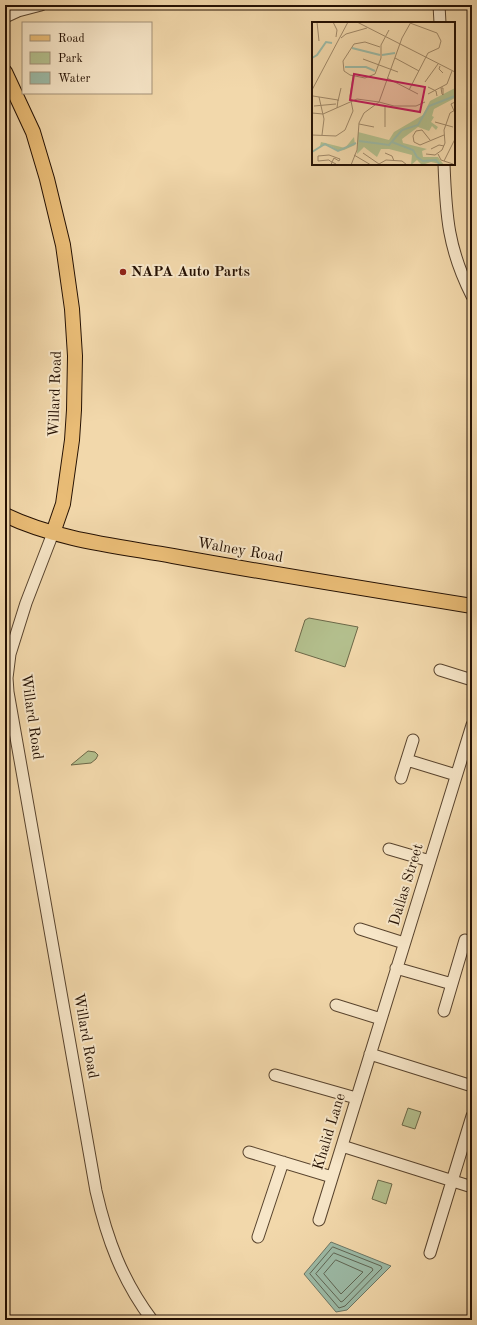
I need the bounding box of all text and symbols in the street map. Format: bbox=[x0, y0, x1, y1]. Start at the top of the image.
legend bbox=[22, 22, 152, 94]
inset map bbox=[312, 22, 455, 165]
text: Road bbox=[58, 33, 85, 45]
text: Park bbox=[58, 53, 83, 65]
text: Water bbox=[58, 73, 91, 85]
place label: NAPA Auto Parts bbox=[131, 265, 250, 280]
marker: NAPA Auto Parts bbox=[118, 267, 128, 277]
street label: Willard Road bbox=[47, 350, 65, 438]
street label: Walney Road bbox=[196, 536, 284, 566]
street label: Willard Road bbox=[18, 673, 44, 761]
street label: Dallas Street bbox=[387, 842, 427, 928]
street label: Willard Road bbox=[70, 992, 100, 1080]
street label: Khalid Lane bbox=[311, 1092, 349, 1172]

